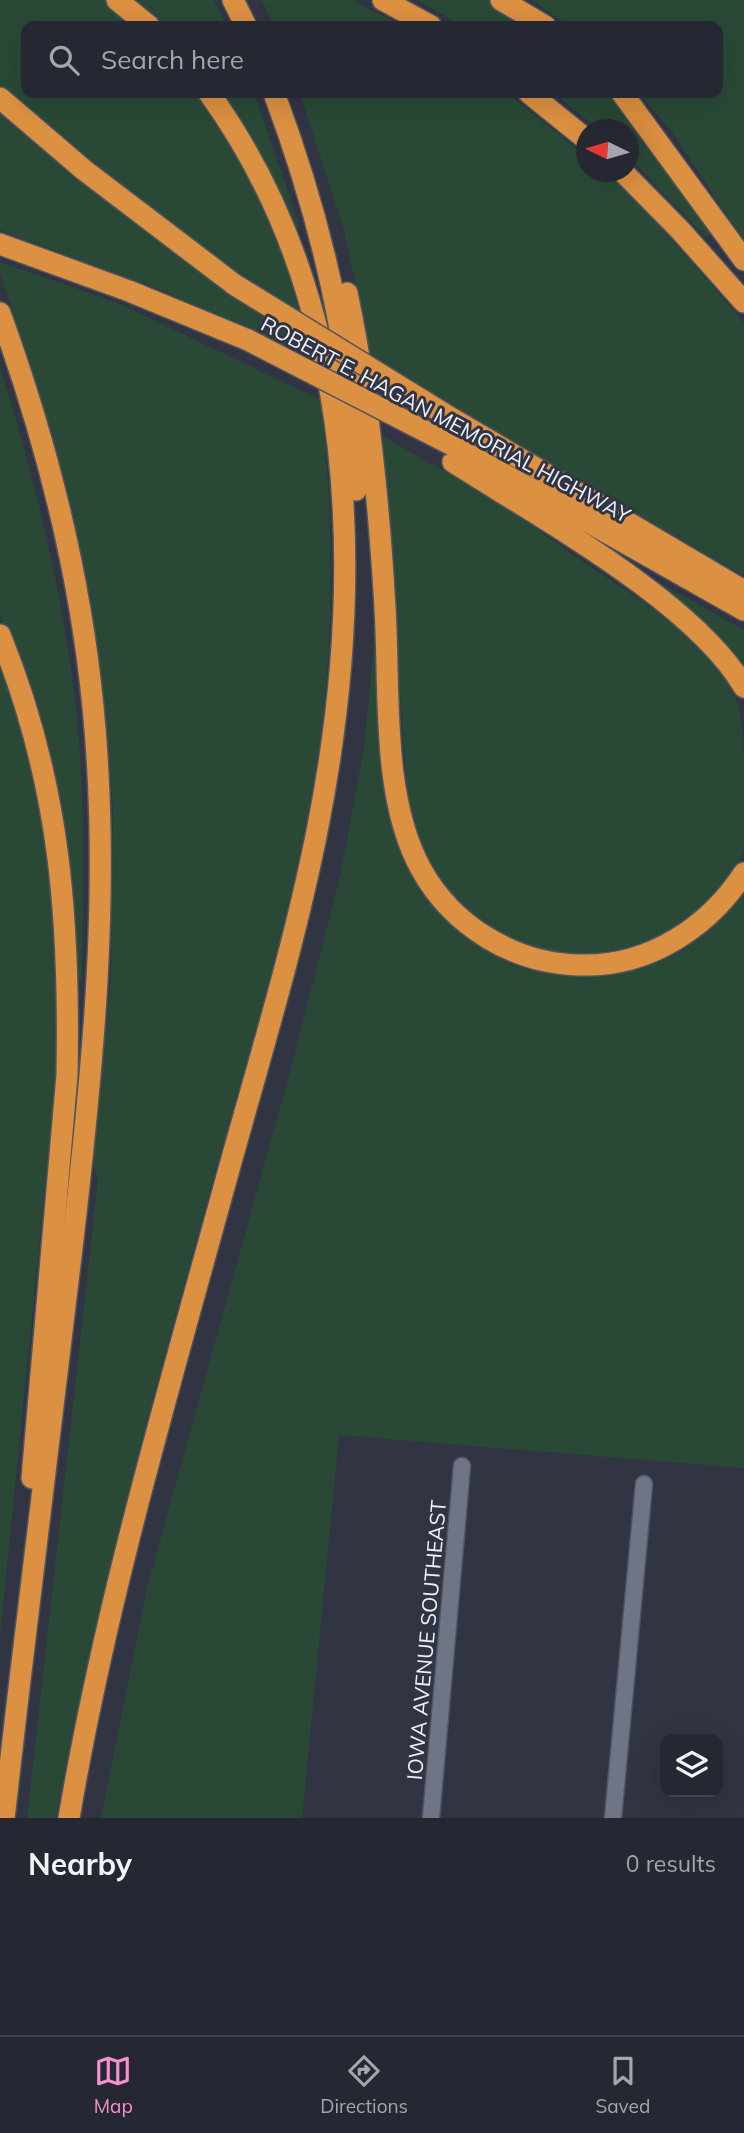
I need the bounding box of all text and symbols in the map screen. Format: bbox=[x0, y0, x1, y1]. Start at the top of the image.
search box bbox=[21, 21, 723, 98]
icon: search bbox=[45, 41, 83, 79]
text: Search here bbox=[101, 43, 244, 76]
north arrow bbox=[576, 119, 639, 182]
street label: ROBERT E. HAGAN MEMORIAL HIGHWAY bbox=[257, 310, 635, 528]
street label: IOWA AVENUE SOUTHEAST bbox=[401, 1499, 451, 1781]
map controls bbox=[660, 1734, 723, 1797]
button: layers bbox=[660, 1734, 723, 1797]
text: Nearby bbox=[28, 1845, 132, 1883]
text: 0 results bbox=[626, 1849, 716, 1878]
tab: Map bbox=[94, 2052, 133, 2118]
tab: Directions bbox=[320, 2052, 408, 2118]
tab: Saved bbox=[595, 2052, 650, 2118]

